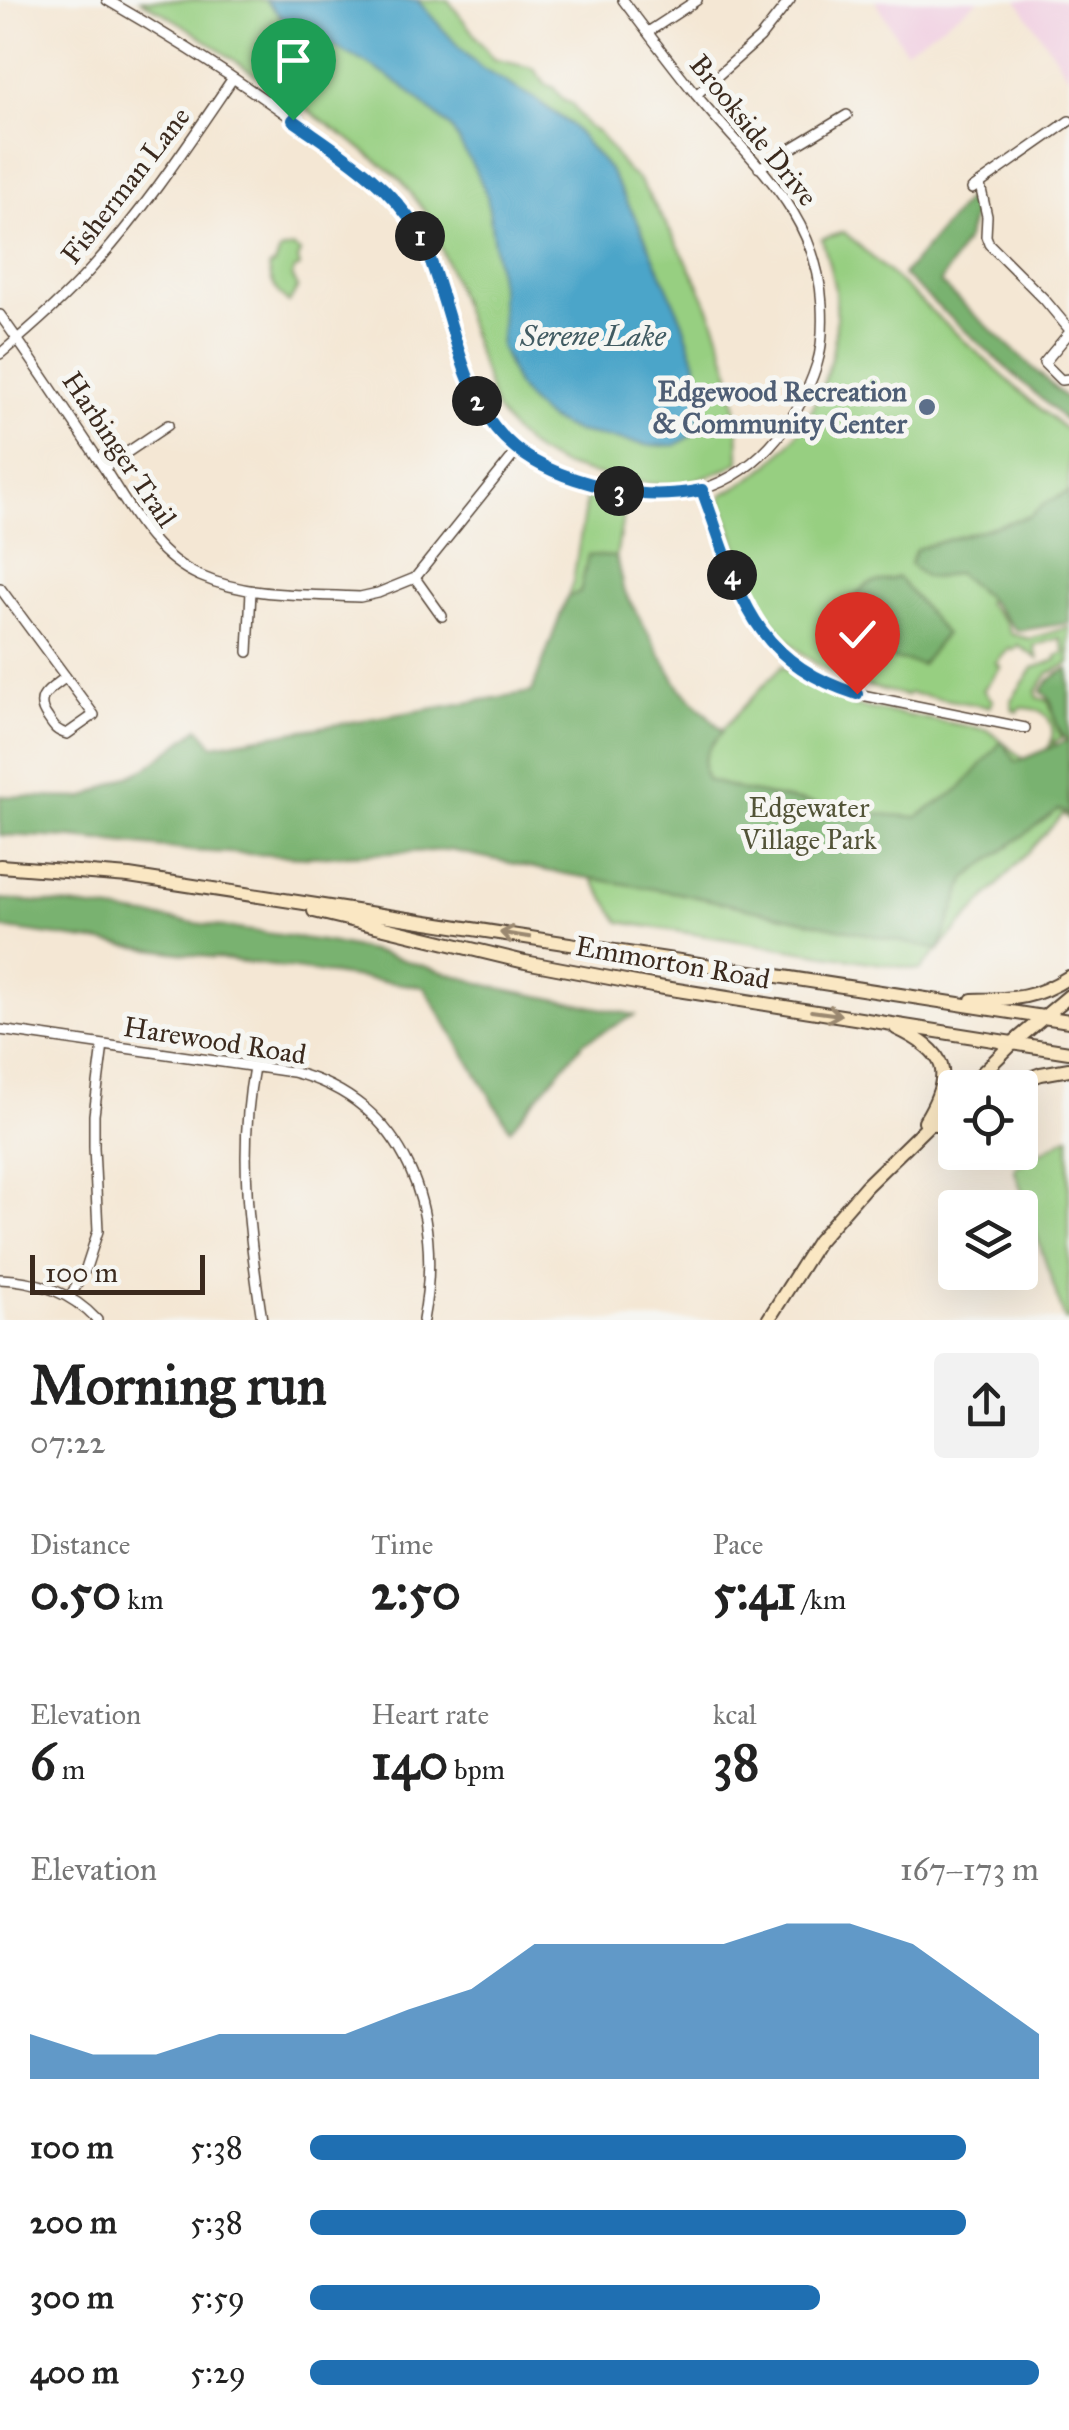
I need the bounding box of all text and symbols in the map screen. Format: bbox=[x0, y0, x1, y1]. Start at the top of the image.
pin bbox=[251, 18, 336, 121]
icon: arrive bbox=[266, 33, 321, 88]
street label: Brookside Drive bbox=[682, 48, 825, 213]
street label: Fisherman Lane bbox=[53, 100, 198, 271]
pin: 1 bbox=[395, 211, 445, 261]
text: 1 bbox=[414, 218, 426, 253]
water label: Serene Lake bbox=[519, 318, 667, 354]
street label: Harbinger Trail bbox=[55, 365, 185, 534]
place label: Edgewood Recreation & Community Center bbox=[653, 374, 907, 441]
pin: 2 bbox=[452, 376, 502, 426]
text: 2 bbox=[470, 383, 484, 418]
marker: Edgewood Recreation & Community Center bbox=[916, 396, 938, 418]
pin: 3 bbox=[594, 466, 644, 516]
text: 3 bbox=[613, 473, 625, 508]
pin: 4 bbox=[707, 550, 757, 600]
text: 4 bbox=[724, 557, 740, 592]
pin bbox=[815, 592, 900, 695]
icon: check bbox=[830, 607, 885, 662]
park label: Edgewater Village Park bbox=[740, 790, 877, 857]
one-way arrow bbox=[500, 926, 532, 944]
street label: Emmorton Road bbox=[573, 928, 773, 997]
one-way arrow bbox=[809, 1004, 841, 1022]
street label: Harewood Road bbox=[121, 1009, 309, 1072]
map controls bbox=[938, 1070, 1038, 1290]
button: locate bbox=[938, 1070, 1038, 1170]
button: layers bbox=[938, 1190, 1038, 1290]
scale bar bbox=[30, 1250, 205, 1294]
text: 100 m bbox=[45, 1255, 118, 1290]
text: Morning run bbox=[30, 1352, 327, 1419]
button: share bbox=[934, 1353, 1039, 1458]
text: 07:22 bbox=[30, 1423, 105, 1462]
text: Distance bbox=[30, 1527, 130, 1562]
text: Time bbox=[371, 1527, 433, 1562]
text: Pace bbox=[713, 1527, 763, 1562]
text: 0.50 bbox=[30, 1562, 121, 1623]
text: 2:50 bbox=[371, 1562, 461, 1623]
text: 5:41 bbox=[713, 1562, 796, 1623]
text: km bbox=[121, 1582, 164, 1617]
text: /km bbox=[796, 1582, 846, 1617]
text: Elevation bbox=[30, 1697, 141, 1732]
text: Heart rate bbox=[371, 1697, 489, 1732]
text: kcal bbox=[713, 1697, 757, 1732]
text: 6 bbox=[30, 1732, 56, 1793]
text: 140 bbox=[371, 1732, 448, 1793]
text: 38 bbox=[713, 1732, 759, 1793]
text: m bbox=[56, 1752, 85, 1787]
text: bpm bbox=[448, 1752, 505, 1787]
text: Elevation bbox=[30, 1850, 157, 1889]
text: 167–173 m bbox=[900, 1850, 1039, 1889]
text: 100 m bbox=[30, 2128, 114, 2167]
text: 5:38 bbox=[190, 2128, 243, 2167]
text: 200 m bbox=[30, 2203, 117, 2242]
text: 5:38 bbox=[190, 2203, 243, 2242]
text: 300 m bbox=[30, 2278, 114, 2317]
text: 5:59 bbox=[190, 2278, 245, 2317]
text: 400 m bbox=[30, 2353, 119, 2392]
text: 5:29 bbox=[190, 2353, 246, 2392]

